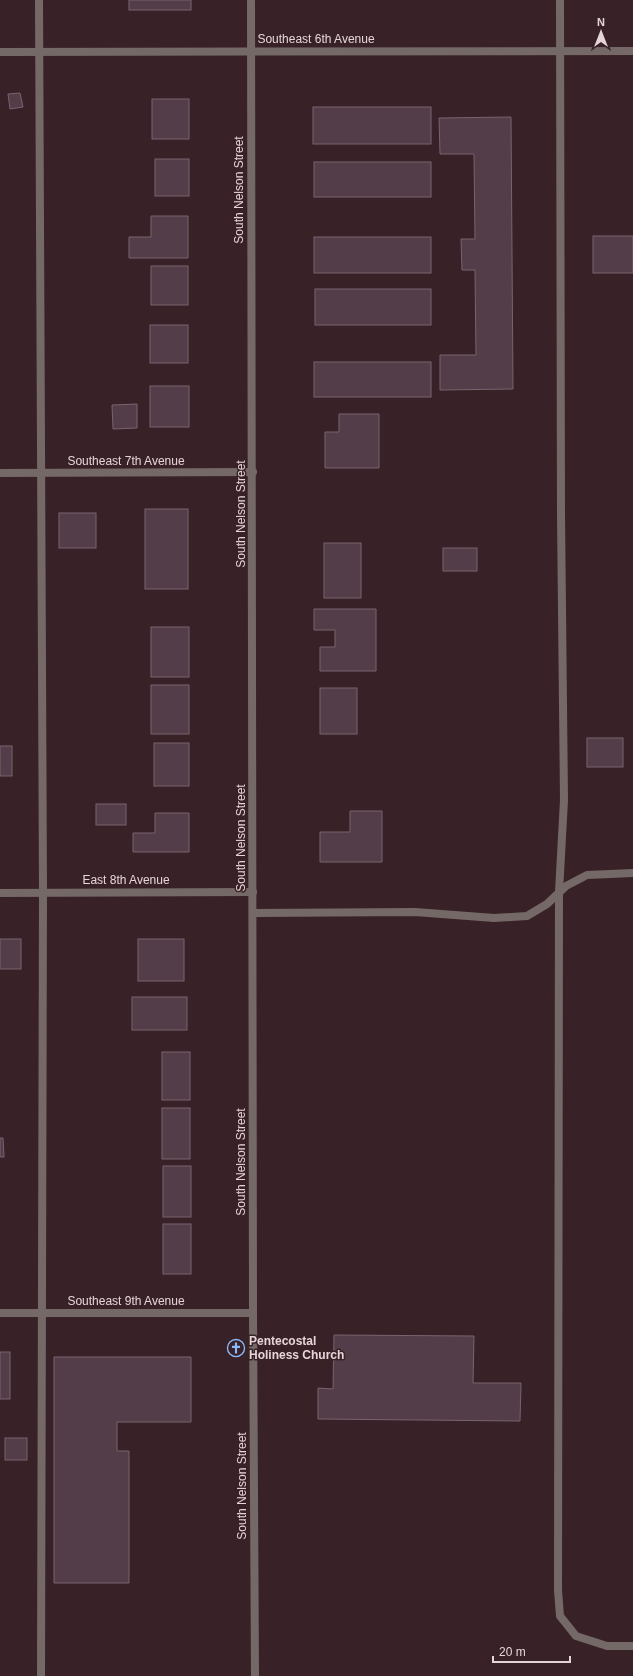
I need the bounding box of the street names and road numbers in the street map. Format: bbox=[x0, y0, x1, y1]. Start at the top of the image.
street label: Southeast 6th Avenue bbox=[257, 32, 375, 46]
street label: South Nelson Street bbox=[232, 136, 246, 244]
street label: Southeast 7th Avenue bbox=[67, 454, 185, 468]
street label: South Nelson Street bbox=[234, 460, 248, 568]
street label: South Nelson Street bbox=[234, 784, 248, 892]
street label: East 8th Avenue bbox=[82, 873, 170, 887]
street label: South Nelson Street bbox=[234, 1108, 248, 1216]
street label: Southeast 9th Avenue bbox=[67, 1294, 185, 1308]
street label: South Nelson Street bbox=[235, 1432, 249, 1540]

